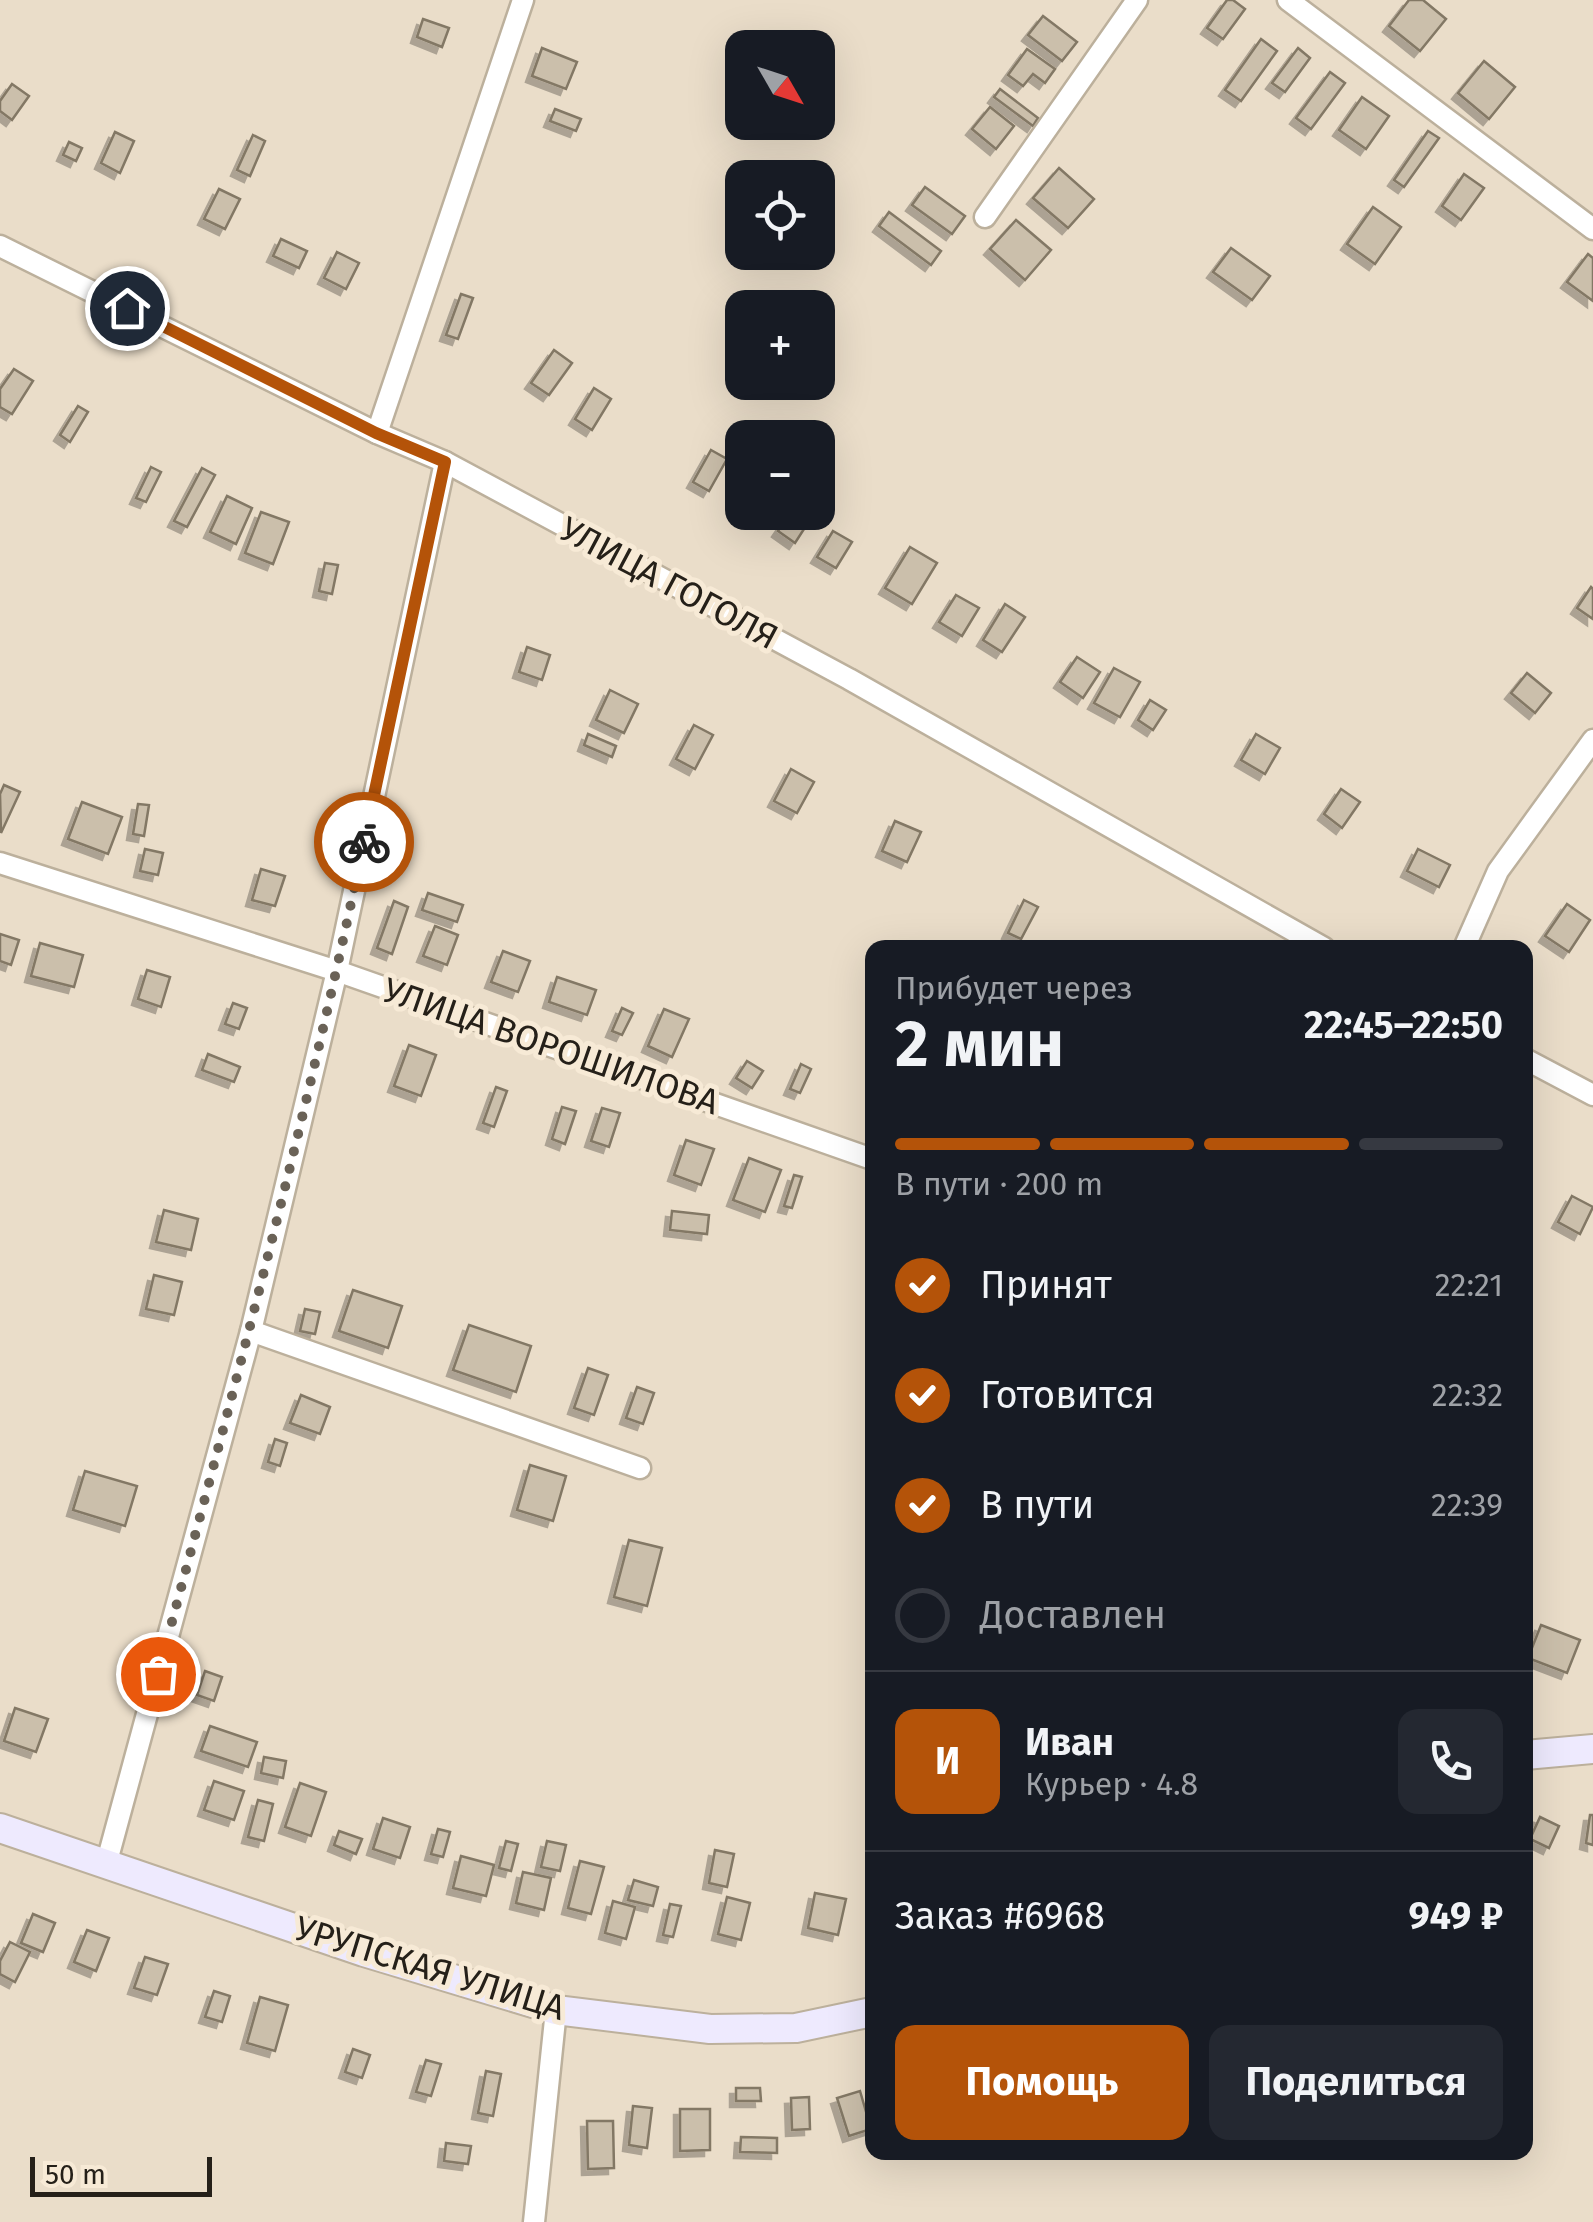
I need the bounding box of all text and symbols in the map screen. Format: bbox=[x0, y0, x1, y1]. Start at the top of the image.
north arrow bbox=[725, 30, 835, 140]
map controls bbox=[725, 30, 835, 530]
button: locate bbox=[725, 160, 835, 270]
pin bbox=[85, 266, 170, 351]
icon: home bbox=[100, 281, 155, 336]
button: + bbox=[725, 290, 835, 400]
button: − bbox=[725, 420, 835, 530]
street label: УЛИЦА ГОГОЛЯ bbox=[553, 508, 785, 658]
courier bbox=[314, 792, 414, 892]
icon: bike bbox=[337, 815, 392, 870]
street label: УЛИЦА ВОРОШИЛОВА bbox=[378, 969, 724, 1123]
text: Прибудет через bbox=[895, 969, 1133, 1007]
text: 22:45–22:50 bbox=[1304, 1002, 1503, 1048]
text: 2 мин bbox=[895, 1005, 1064, 1083]
text: В пути · 200 m bbox=[895, 1165, 1103, 1203]
icon: check bbox=[895, 1258, 950, 1313]
text: Принят bbox=[980, 1262, 1112, 1308]
text: 22:21 bbox=[1435, 1266, 1503, 1304]
icon: check bbox=[895, 1368, 950, 1423]
text: Готовится bbox=[980, 1372, 1155, 1418]
text: 22:32 bbox=[1432, 1376, 1503, 1414]
icon: check bbox=[895, 1478, 950, 1533]
text: В пути bbox=[980, 1482, 1094, 1528]
text: 22:39 bbox=[1431, 1486, 1503, 1524]
text: Доставлен bbox=[980, 1592, 1166, 1638]
pin bbox=[116, 1632, 201, 1717]
icon: bag bbox=[131, 1647, 186, 1702]
button: phone bbox=[1398, 1709, 1503, 1814]
text: Иван bbox=[1025, 1719, 1114, 1765]
text: И bbox=[935, 1738, 960, 1784]
text: Курьер · 4.8 bbox=[1025, 1765, 1198, 1803]
text: Заказ #6968 bbox=[895, 1893, 1105, 1939]
text: 949 ₽ bbox=[1408, 1893, 1503, 1939]
street label: УРУПСКАЯ УЛИЦА bbox=[290, 1907, 570, 2029]
button: Помощь bbox=[895, 2025, 1189, 2140]
button: Поделиться bbox=[1209, 2025, 1503, 2140]
scale bar bbox=[30, 2152, 212, 2196]
text: 50 m bbox=[45, 2158, 106, 2191]

